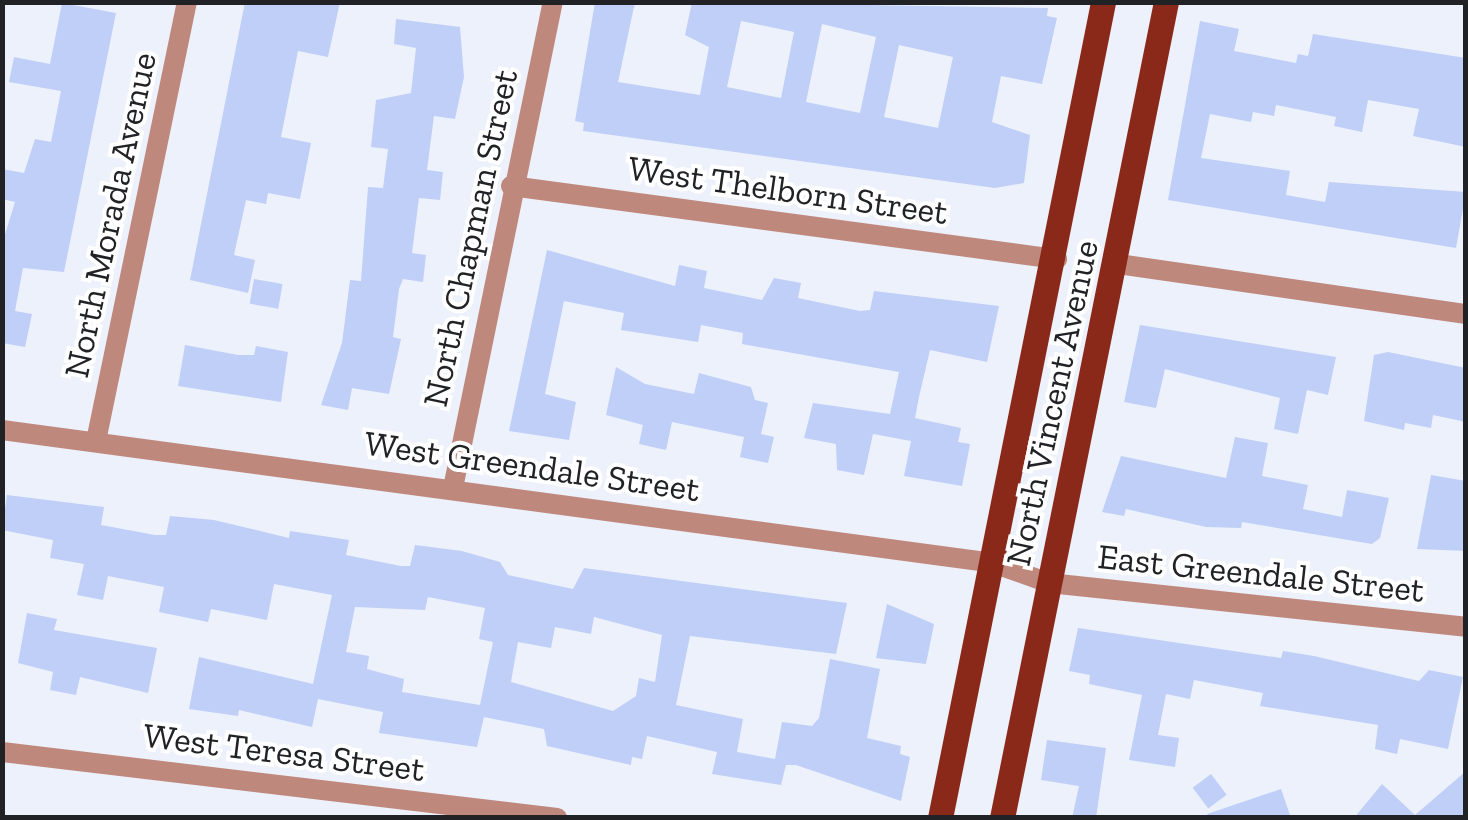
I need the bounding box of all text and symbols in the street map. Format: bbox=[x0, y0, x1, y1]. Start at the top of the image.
street label: North Morada Avenue bbox=[55, 48, 165, 382]
street label: North Chapman Street bbox=[414, 65, 526, 411]
street label: West Thelborn Street bbox=[625, 147, 951, 233]
street label: North Vincent Avenue bbox=[997, 235, 1107, 571]
street label: West Greendale Street bbox=[362, 422, 702, 510]
street label: East Greendale Street bbox=[1096, 535, 1426, 611]
street label: West Teresa Street bbox=[141, 714, 427, 790]

